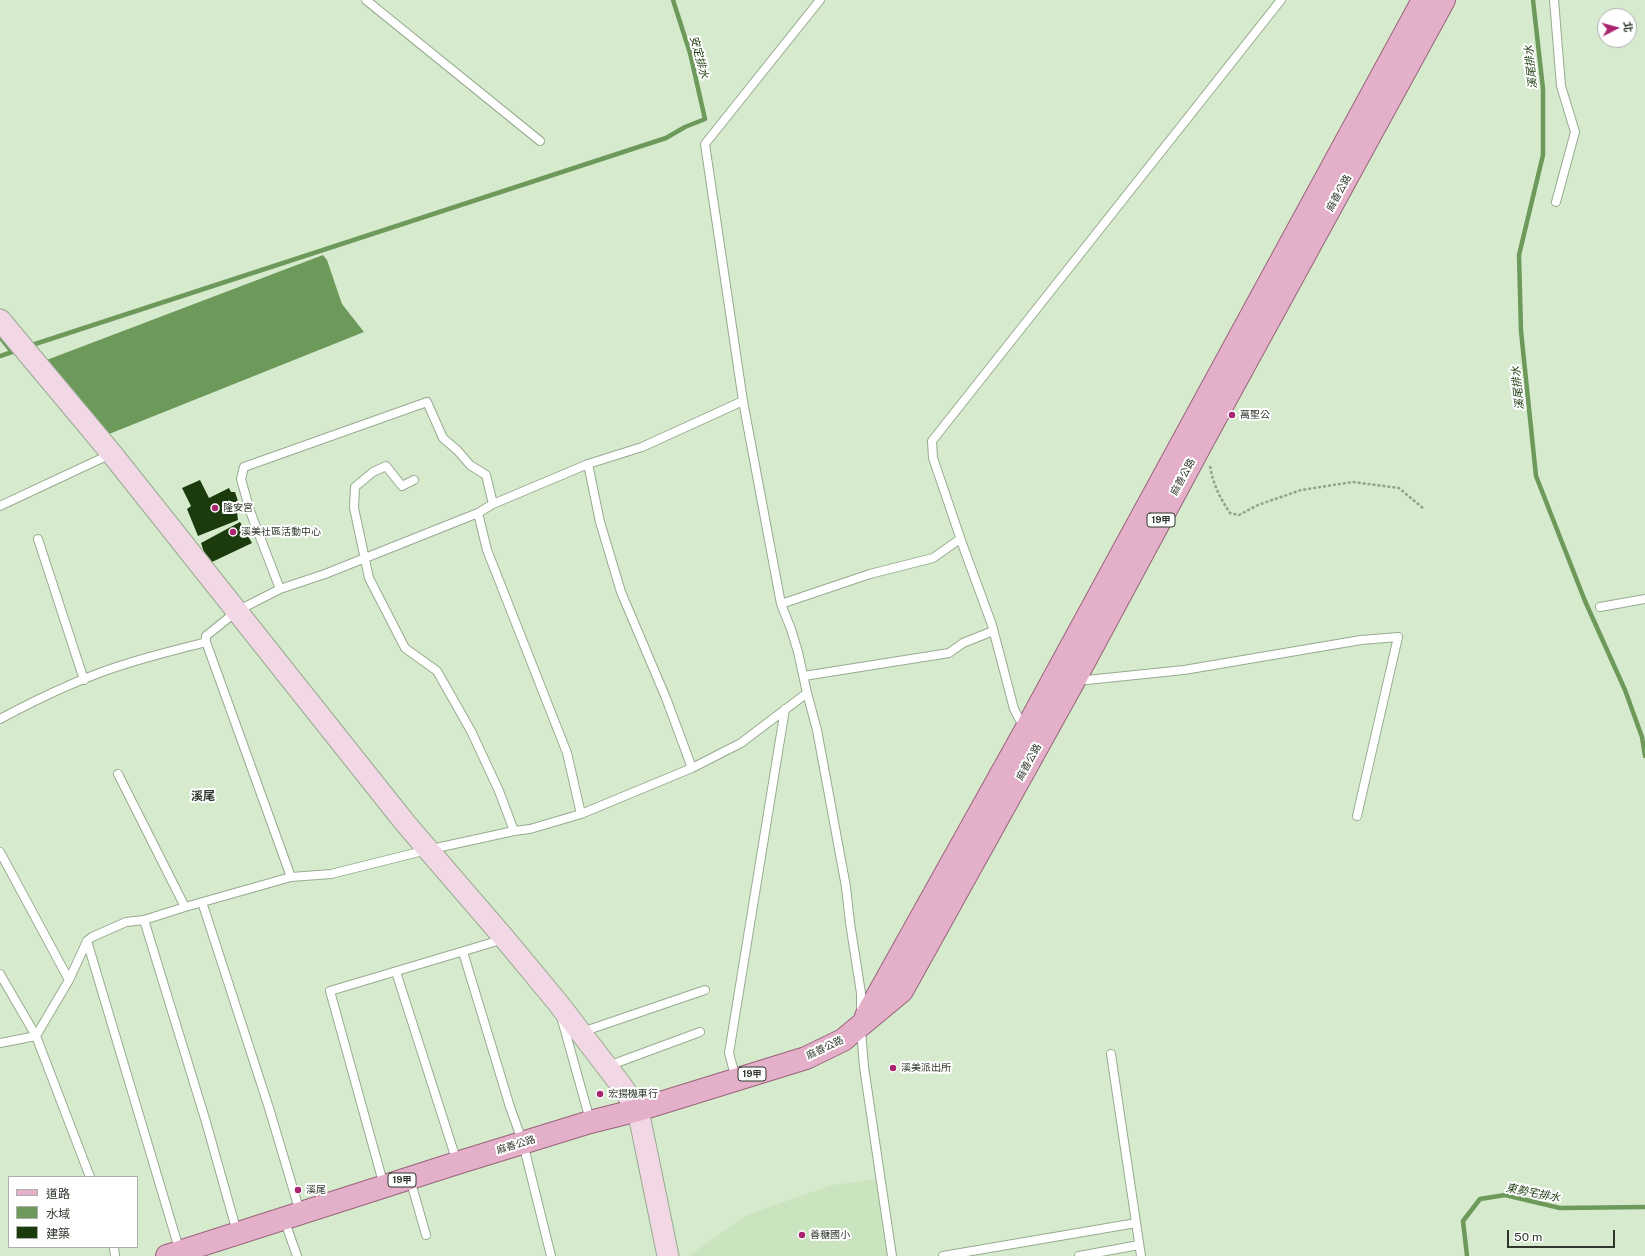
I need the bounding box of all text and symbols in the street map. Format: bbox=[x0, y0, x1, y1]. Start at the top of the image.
north arrow bbox=[1597, 8, 1637, 48]
text: 北 bbox=[1621, 21, 1634, 33]
water label: 安定排水 bbox=[687, 34, 711, 80]
water label: 溪尾排水 bbox=[1522, 44, 1540, 90]
street label: 麻善公路 bbox=[1324, 173, 1354, 213]
water label: 溪尾排水 bbox=[1509, 365, 1527, 411]
place label: 萬聖公 bbox=[1240, 409, 1270, 421]
marker: 萬聖公 bbox=[1227, 410, 1237, 420]
street label: 麻善公路 bbox=[1168, 457, 1198, 497]
place label: 隆安宮 bbox=[223, 502, 253, 514]
marker: 隆安宮 bbox=[210, 503, 220, 513]
road number: 19甲 bbox=[1147, 513, 1175, 527]
place label: 溪美社區活動中心 bbox=[241, 526, 321, 538]
marker: 溪美社區活動中心 bbox=[228, 527, 238, 537]
street label: 麻善公路 bbox=[1014, 742, 1044, 782]
district label: 溪尾 bbox=[191, 789, 215, 803]
street label: 麻善公路 bbox=[804, 1034, 846, 1062]
place label: 溪美派出所 bbox=[901, 1062, 951, 1074]
marker: 溪美派出所 bbox=[888, 1063, 898, 1073]
road number: 19甲 bbox=[738, 1067, 766, 1081]
place label: 宏揚機車行 bbox=[608, 1088, 658, 1100]
marker: 宏揚機車行 bbox=[595, 1089, 605, 1099]
street label: 麻善公路 bbox=[495, 1133, 537, 1157]
road number: 19甲 bbox=[388, 1173, 416, 1187]
legend bbox=[8, 1176, 138, 1248]
water label: 東勢宅排水 bbox=[1505, 1181, 1561, 1205]
place label: 溪尾 bbox=[306, 1184, 326, 1196]
marker: 溪尾 bbox=[293, 1185, 303, 1195]
text: 道路 bbox=[46, 1187, 70, 1201]
text: 水域 bbox=[46, 1207, 70, 1221]
scale bar bbox=[1509, 1222, 1617, 1248]
text: 建築 bbox=[46, 1227, 70, 1241]
place label: 善糖國小 bbox=[810, 1229, 850, 1241]
marker: 善糖國小 bbox=[797, 1230, 807, 1240]
text: 50 m bbox=[1514, 1230, 1542, 1244]

